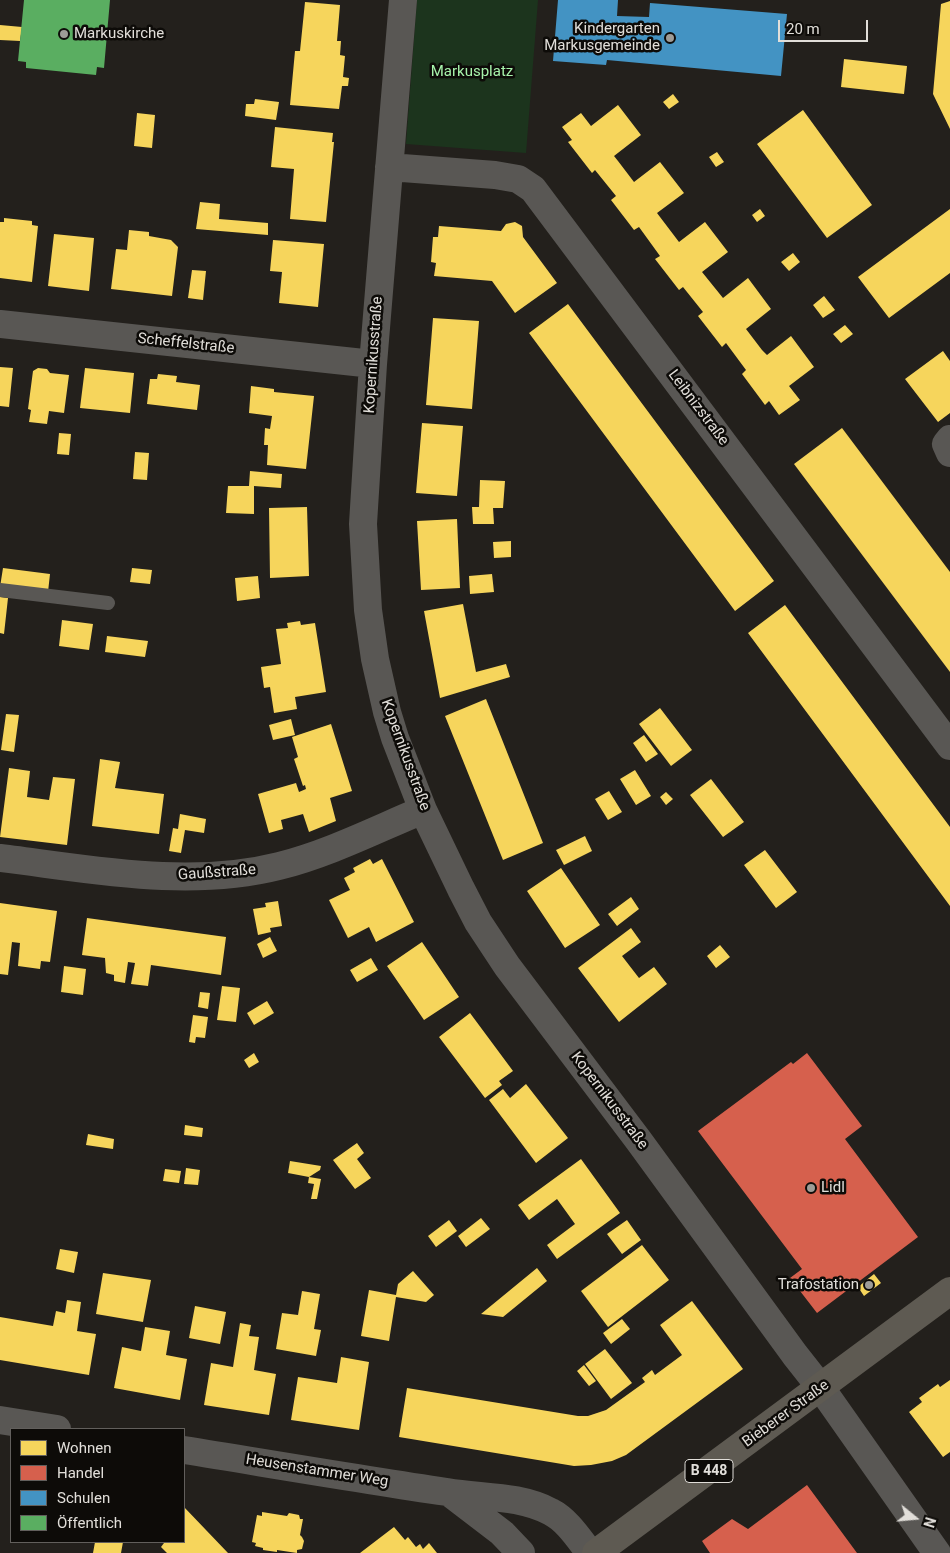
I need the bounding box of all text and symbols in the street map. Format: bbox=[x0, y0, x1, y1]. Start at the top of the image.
scale bar bbox=[780, 10, 870, 42]
place label: Kindergarten Markusgemeinde bbox=[544, 20, 660, 55]
text: 20 m bbox=[786, 20, 820, 38]
place label: Markuskirche bbox=[74, 25, 164, 43]
marker: Markuskirche bbox=[58, 28, 70, 40]
marker: Kindergarten Markusgemeinde bbox=[664, 32, 676, 44]
park label: Markusplatz bbox=[431, 63, 513, 81]
street label: Kopernikusstraße bbox=[361, 296, 387, 414]
street label: Scheffelstraße bbox=[137, 330, 235, 358]
street label: Leibnizstraße bbox=[664, 367, 732, 449]
street label: Kopernikusstraße bbox=[376, 697, 434, 813]
street label: Gaußstraße bbox=[177, 861, 257, 885]
street label: Kopernikusstraße bbox=[567, 1049, 651, 1153]
place label: Lidl bbox=[821, 1179, 845, 1197]
marker: Lidl bbox=[805, 1182, 817, 1194]
place label: Trafostation bbox=[778, 1276, 859, 1294]
marker: Trafostation bbox=[863, 1279, 875, 1291]
street label: Bieberer Straße bbox=[739, 1377, 833, 1451]
legend bbox=[10, 1428, 185, 1543]
text: Wohnen bbox=[57, 1439, 111, 1457]
street label: Heusenstammer Weg bbox=[244, 1451, 390, 1491]
road number: B 448 bbox=[685, 1460, 733, 1482]
text: Handel bbox=[57, 1464, 104, 1482]
text: Schulen bbox=[57, 1489, 110, 1507]
north arrow bbox=[890, 1493, 940, 1543]
text: Öffentlich bbox=[57, 1514, 122, 1532]
text: N bbox=[920, 1515, 938, 1529]

